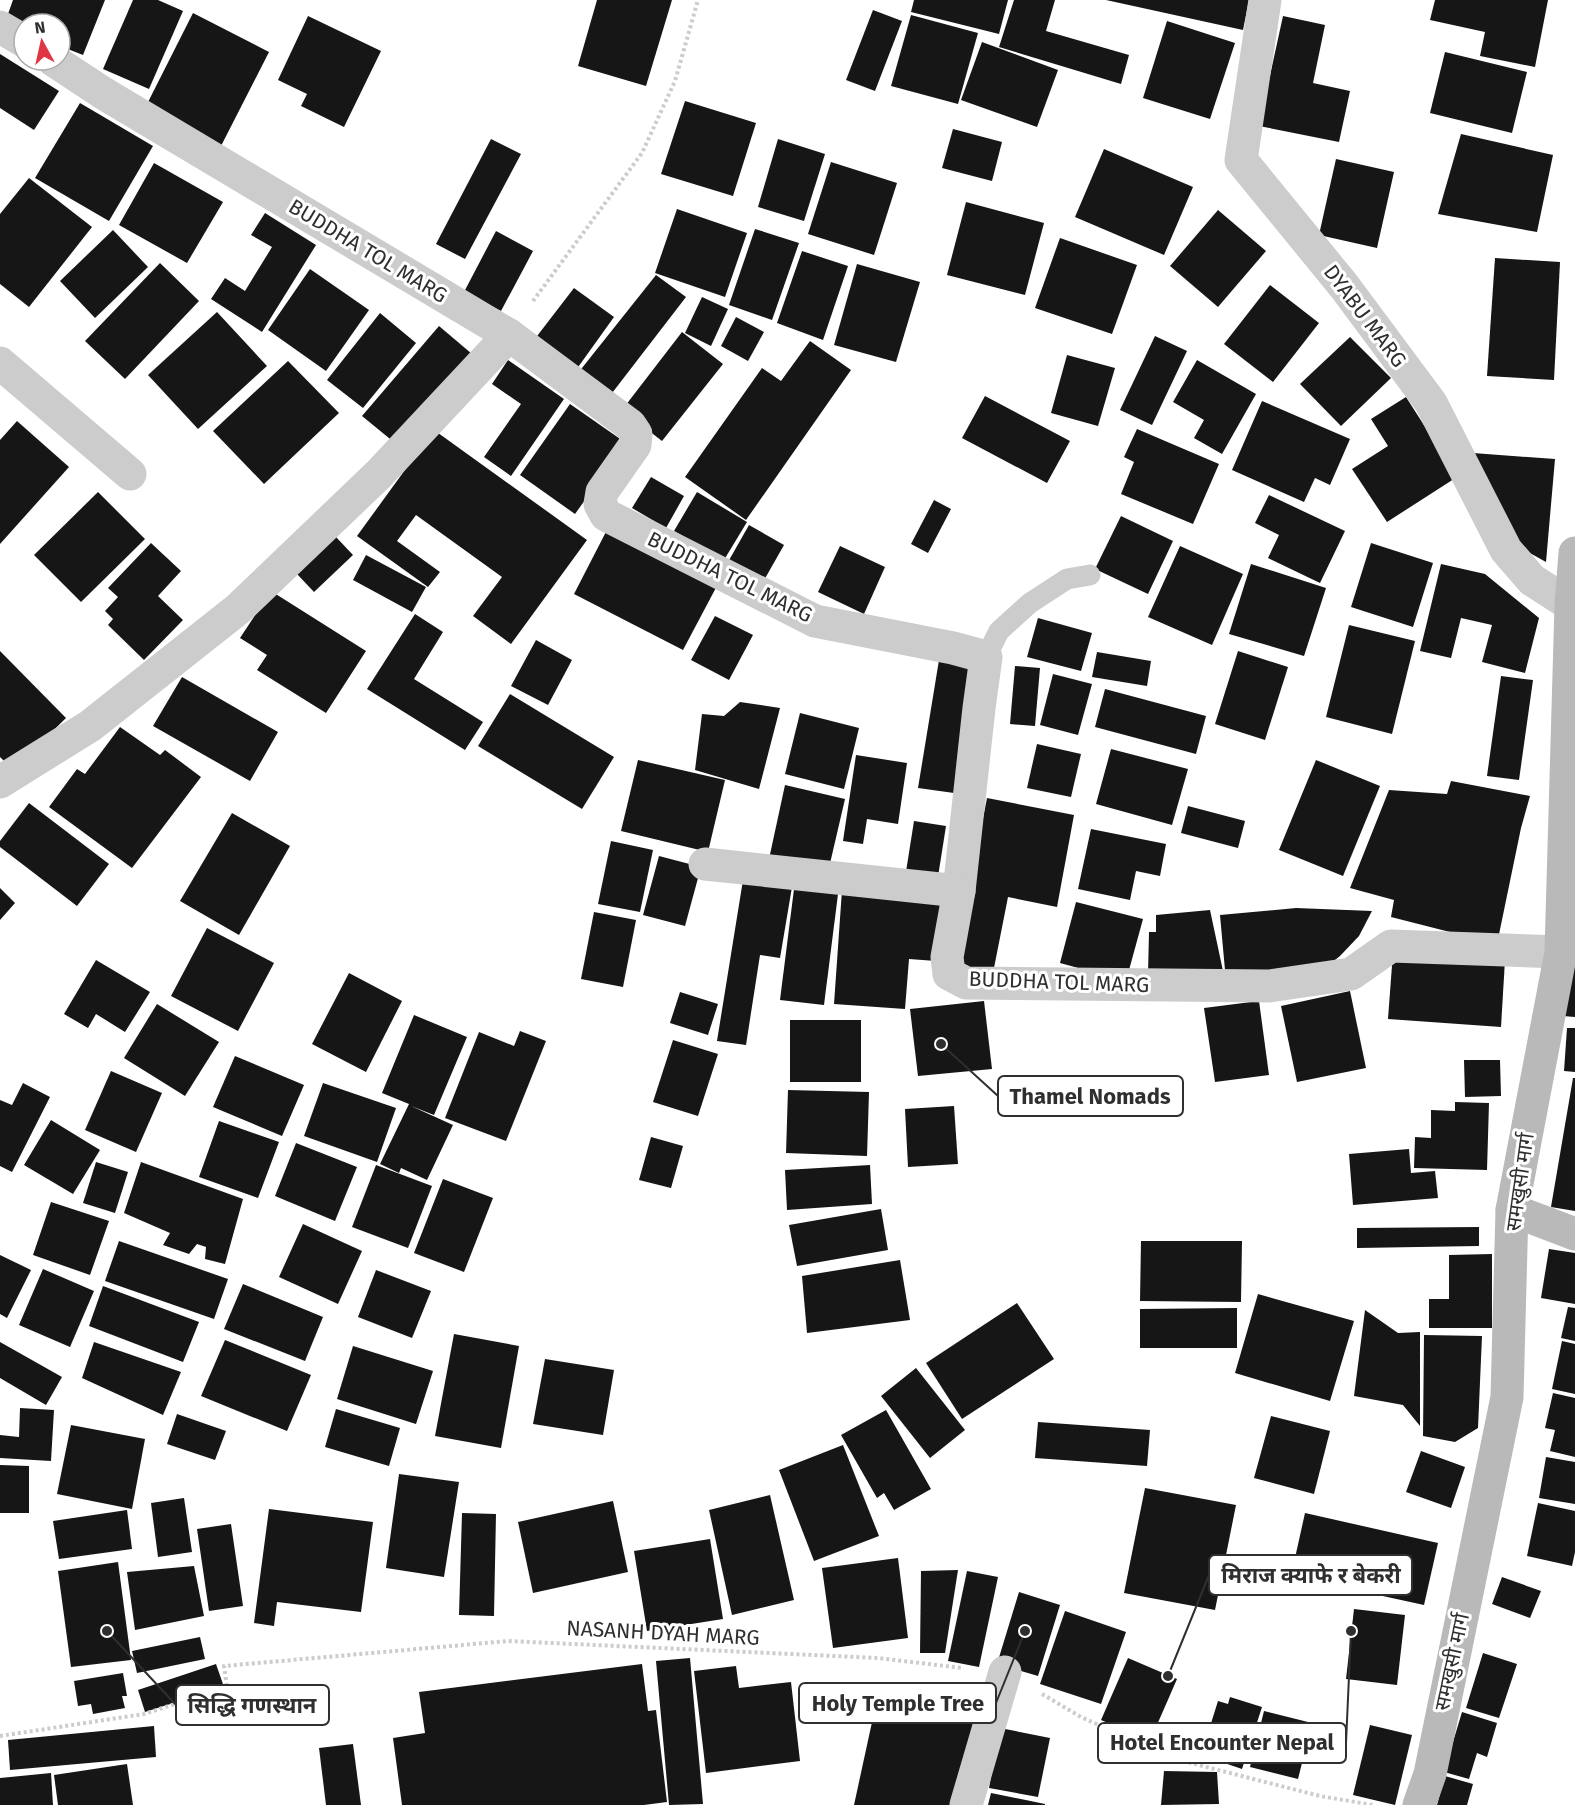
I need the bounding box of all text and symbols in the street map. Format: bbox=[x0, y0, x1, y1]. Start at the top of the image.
north arrow bbox=[12, 12, 72, 72]
text: N bbox=[33, 17, 47, 38]
street label: BUDDHA TOL MARG bbox=[284, 193, 452, 309]
street label: DYABU MARG bbox=[1318, 260, 1412, 372]
street label: BUDDHA TOL MARG bbox=[643, 526, 817, 628]
street label: BUDDHA TOL MARG bbox=[968, 966, 1150, 998]
callout: Thamel Nomads bbox=[998, 1076, 1183, 1116]
text: Thamel Nomads bbox=[1009, 1083, 1171, 1110]
street label: समखुसी मार्ग bbox=[1500, 1130, 1540, 1233]
callout: मिराज क्याफे र बेकरी bbox=[1209, 1555, 1412, 1595]
text: मिराज क्याफे र बेकरी bbox=[1221, 1562, 1401, 1589]
street label: समखुसी मार्ग bbox=[1429, 1610, 1475, 1713]
street label: NASANH DYAH MARG bbox=[566, 1615, 760, 1651]
callout: Holy Temple Tree bbox=[799, 1683, 996, 1723]
callout: सिद्धि गणस्थान bbox=[176, 1685, 329, 1725]
text: Holy Temple Tree bbox=[812, 1690, 984, 1717]
text: सिद्धि गणस्थान bbox=[188, 1692, 317, 1719]
callout: Hotel Encounter Nepal bbox=[1098, 1723, 1346, 1763]
text: Hotel Encounter Nepal bbox=[1110, 1729, 1334, 1756]

